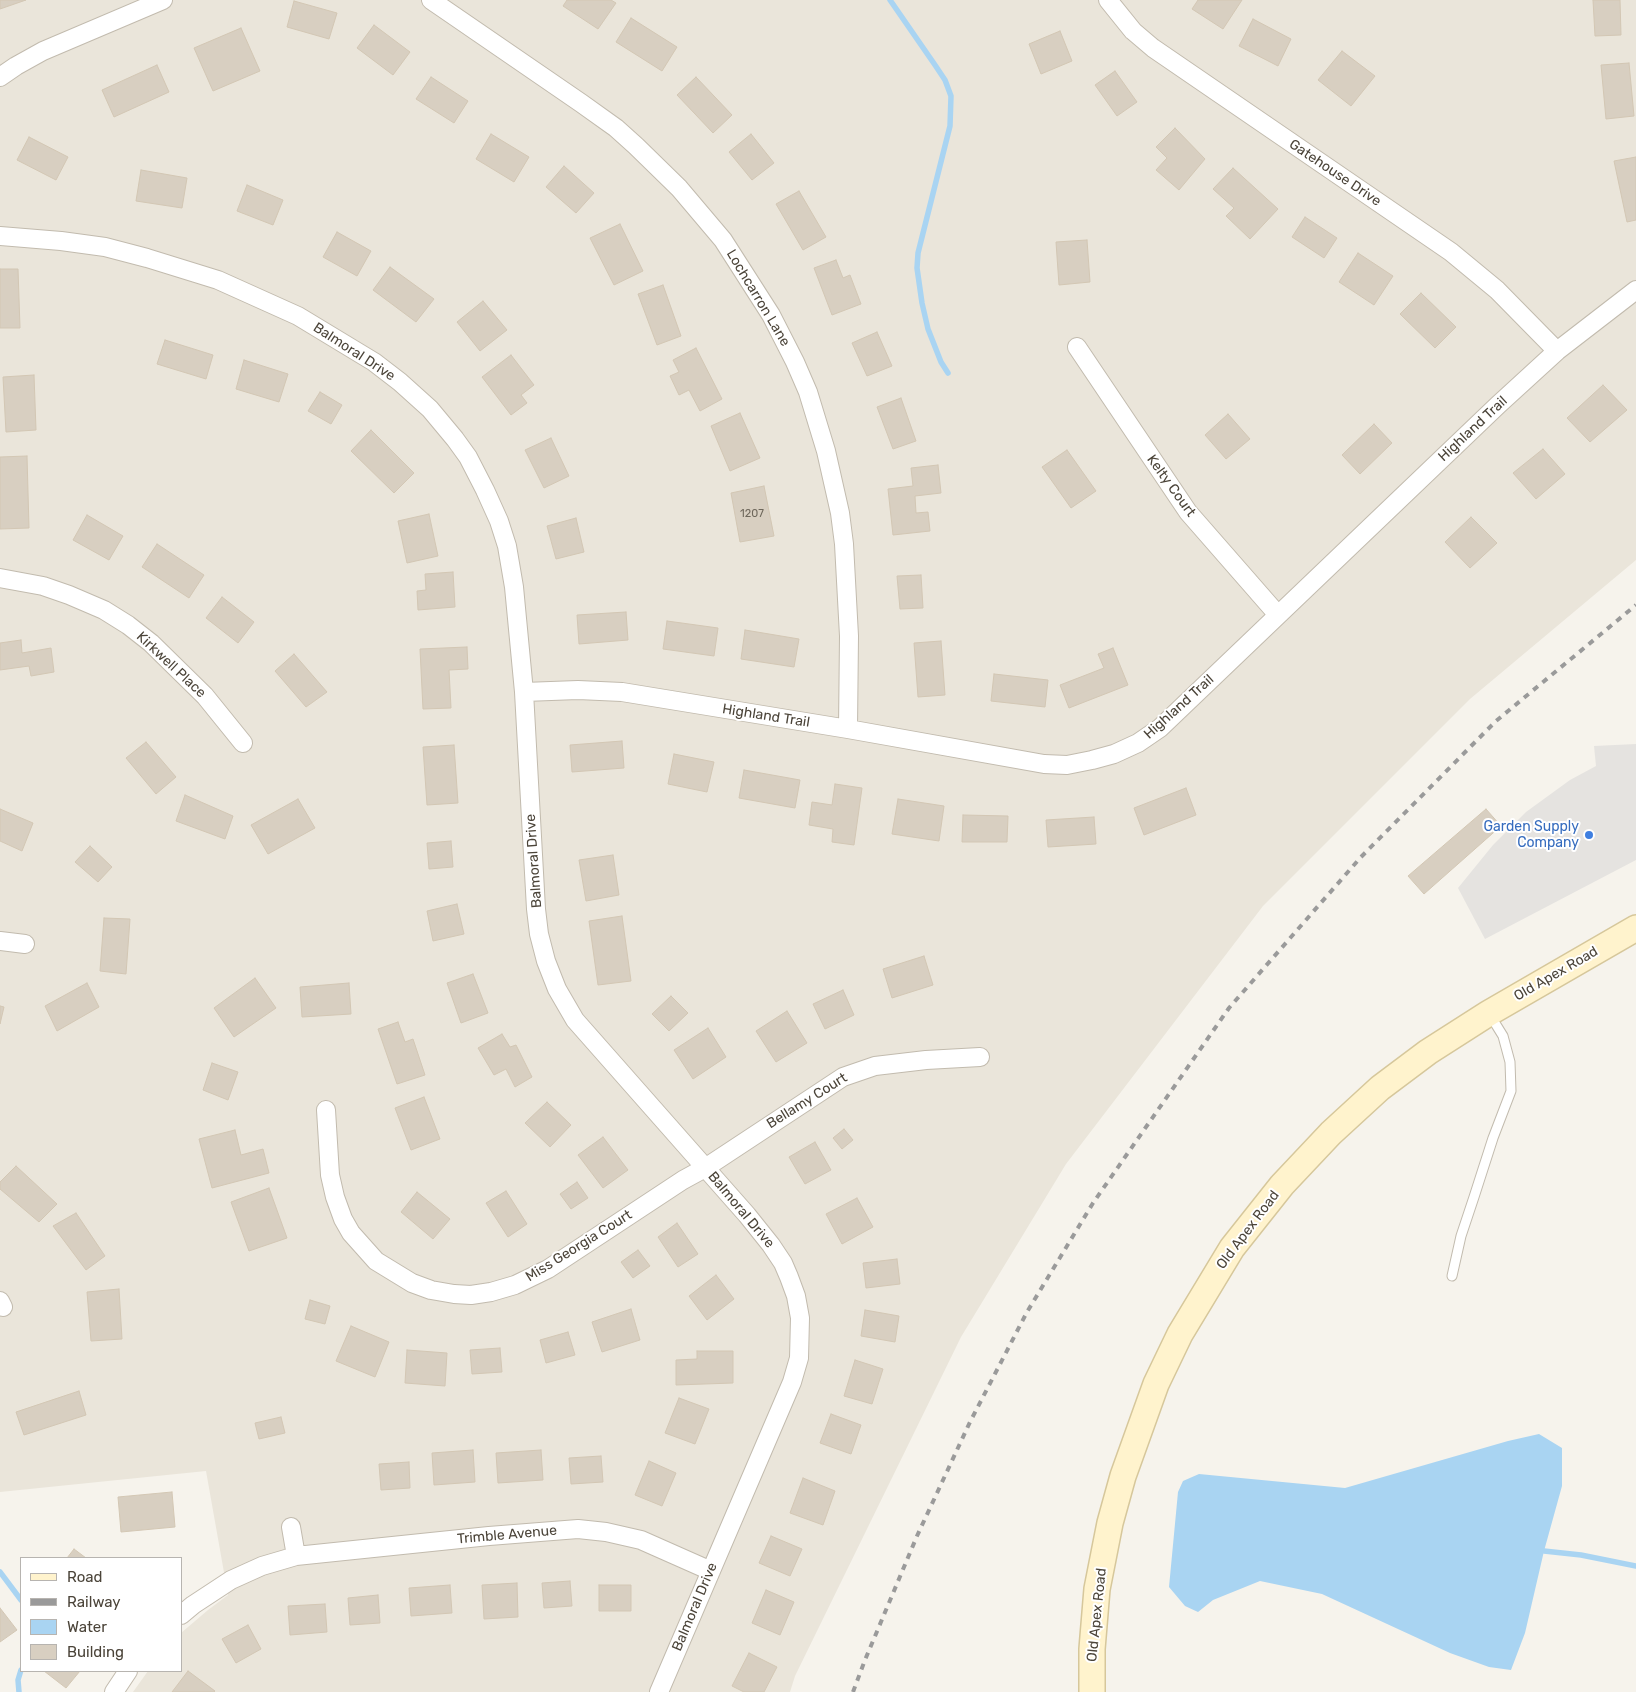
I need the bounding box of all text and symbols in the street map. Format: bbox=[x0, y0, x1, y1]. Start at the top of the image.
street label: Gatehouse Drive bbox=[1286, 136, 1384, 210]
street label: Lochcarron Lane bbox=[723, 247, 793, 349]
street label: Balmoral Drive bbox=[310, 319, 398, 385]
street label: Highland Trail bbox=[1435, 393, 1511, 465]
street label: Kelty Court bbox=[1143, 452, 1199, 520]
house number: 1207 bbox=[740, 507, 764, 521]
street label: Kirkwell Place bbox=[133, 628, 209, 702]
street label: Highland Trail bbox=[1141, 671, 1217, 743]
street label: Highland Trail bbox=[721, 701, 811, 731]
street label: Balmoral Drive bbox=[522, 813, 546, 909]
place label: Garden Supply Company bbox=[1484, 819, 1579, 852]
marker: Garden Supply Company bbox=[1583, 829, 1595, 841]
street label: Old Apex Road bbox=[1511, 943, 1601, 1005]
street label: Bellamy Court bbox=[764, 1070, 850, 1132]
street label: Balmoral Drive bbox=[704, 1168, 778, 1252]
street label: Old Apex Road bbox=[1213, 1187, 1283, 1273]
street label: Miss Georgia Court bbox=[523, 1206, 635, 1286]
street label: Trimble Avenue bbox=[456, 1522, 558, 1548]
legend bbox=[20, 1557, 182, 1672]
street label: Balmoral Drive bbox=[669, 1560, 721, 1654]
street label: Old Apex Road bbox=[1084, 1567, 1110, 1663]
text: Road bbox=[67, 1568, 103, 1586]
text: Railway bbox=[67, 1593, 121, 1611]
text: Water bbox=[67, 1618, 107, 1636]
text: Building bbox=[67, 1643, 124, 1661]

